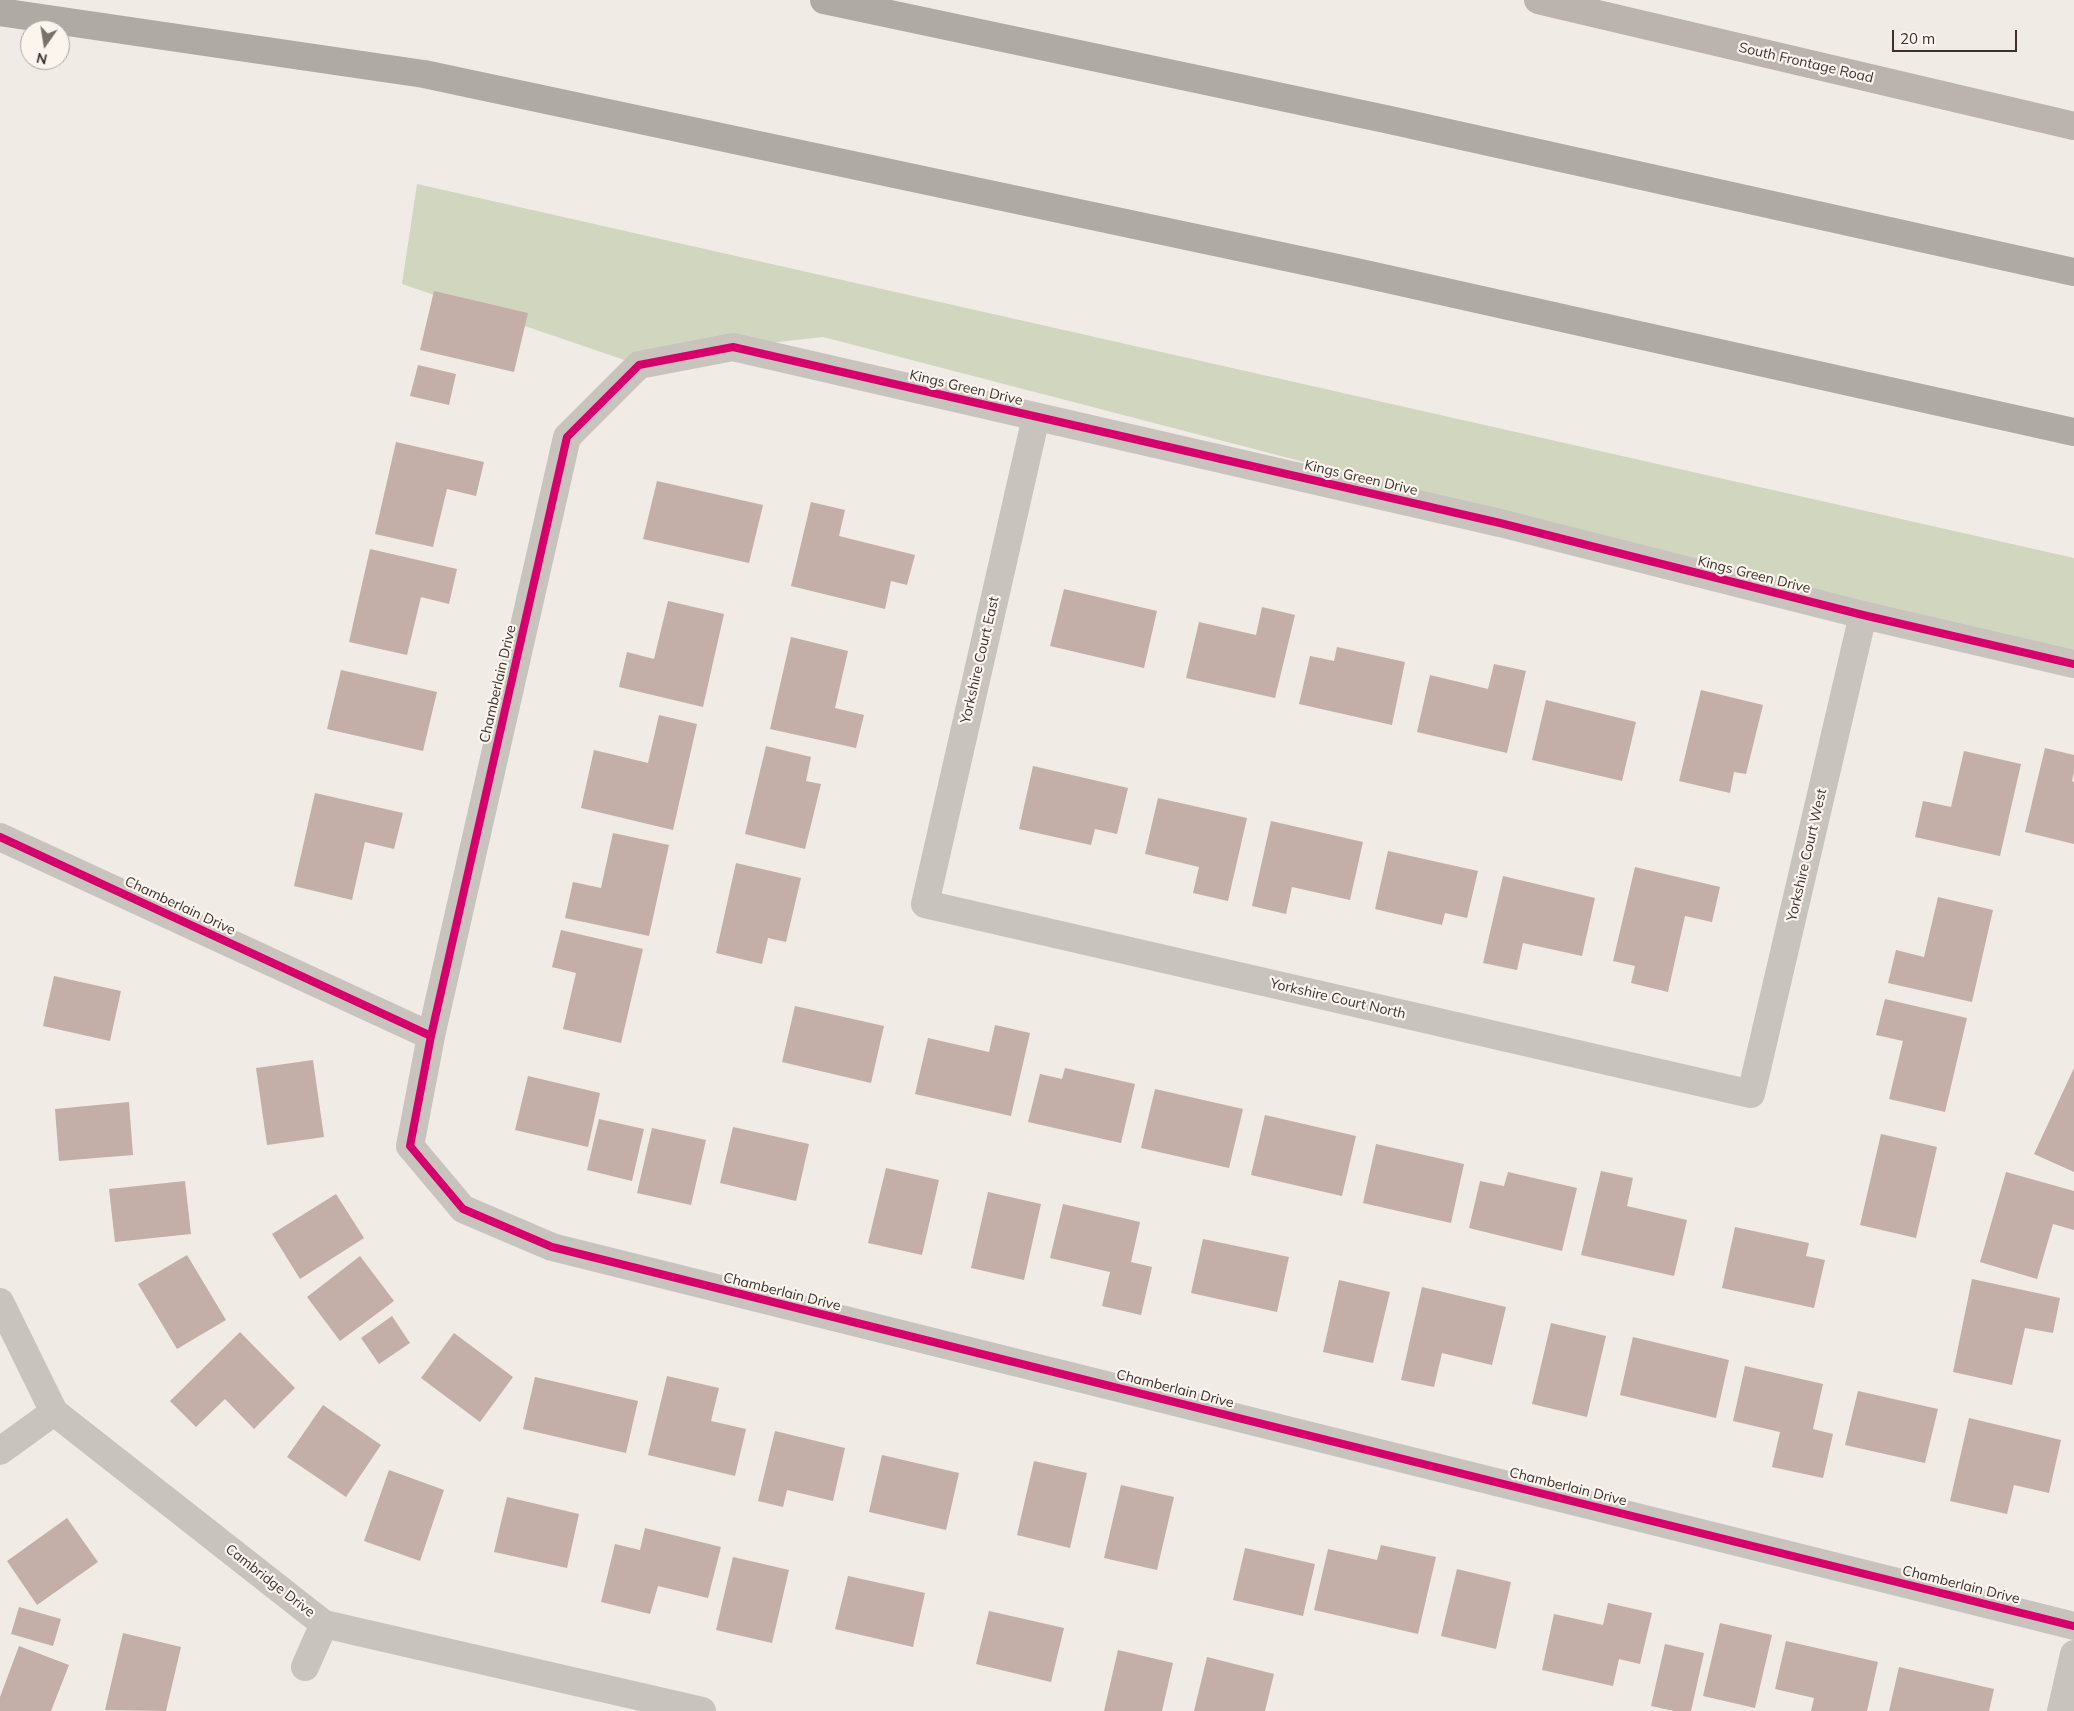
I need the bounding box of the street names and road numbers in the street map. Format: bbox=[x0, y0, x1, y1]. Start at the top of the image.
street label: South Frontage Road bbox=[1737, 39, 1875, 87]
street label: Kings Green Drive bbox=[908, 367, 1024, 409]
street label: Kings Green Drive bbox=[1303, 457, 1419, 499]
street label: Kings Green Drive bbox=[1696, 553, 1812, 597]
street label: Yorkshire Court East bbox=[957, 595, 1003, 725]
street label: Chamberlain Drive bbox=[476, 623, 520, 745]
street label: Yorkshire Court West bbox=[1784, 787, 1830, 923]
street label: Chamberlain Drive bbox=[122, 873, 238, 939]
street label: Yorkshire Court North bbox=[1269, 975, 1407, 1023]
street label: Chamberlain Drive bbox=[722, 1269, 842, 1315]
street label: Chamberlain Drive bbox=[1115, 1366, 1235, 1412]
street label: Chamberlain Drive bbox=[1508, 1464, 1628, 1510]
street label: Cambridge Drive bbox=[222, 1541, 318, 1621]
street label: Chamberlain Drive bbox=[1901, 1562, 2021, 1608]

